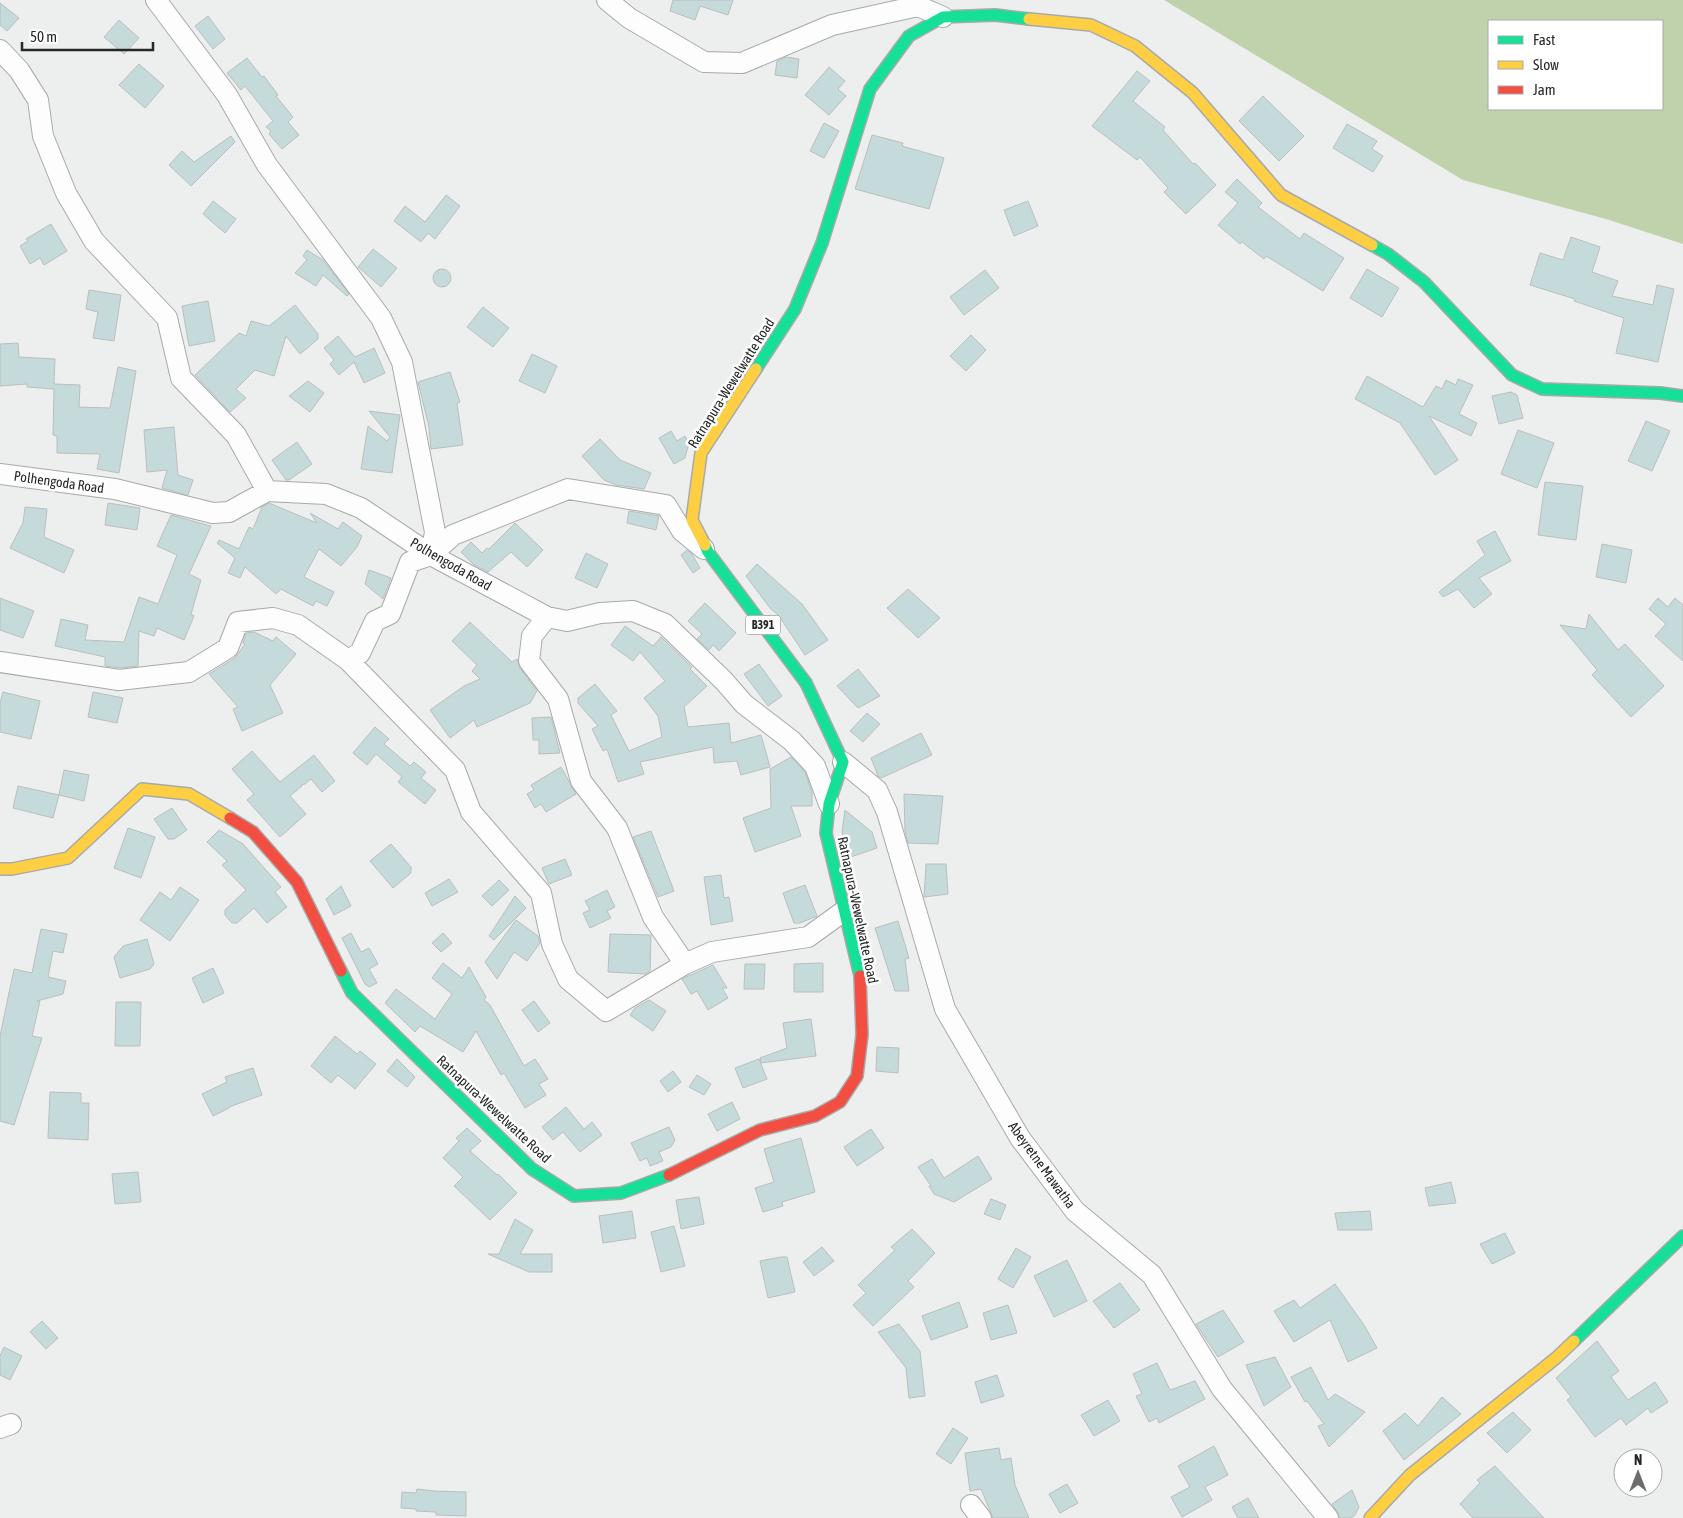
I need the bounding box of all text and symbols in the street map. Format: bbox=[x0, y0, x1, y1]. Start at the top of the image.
scale bar bbox=[22, 20, 154, 52]
legend bbox=[1488, 20, 1663, 110]
text: 50 m bbox=[30, 28, 57, 45]
text: Fast bbox=[1533, 31, 1555, 48]
text: Slow bbox=[1533, 56, 1559, 73]
text: Jam bbox=[1533, 81, 1556, 98]
street label: Ratnapura-Wewelwatte Road bbox=[685, 315, 777, 451]
street label: Polhengoda Road bbox=[13, 468, 105, 496]
street label: Polhengoda Road bbox=[408, 534, 494, 594]
road number: B391 bbox=[746, 616, 780, 634]
street label: Ratnapura-Wewelwatte Road bbox=[835, 835, 881, 985]
street label: Ratnapura-Wewelwatte Road bbox=[434, 1052, 554, 1166]
street label: Abeyretne Mawatha bbox=[1005, 1119, 1079, 1211]
north arrow bbox=[1613, 1448, 1663, 1498]
text: N bbox=[1634, 1452, 1642, 1468]

